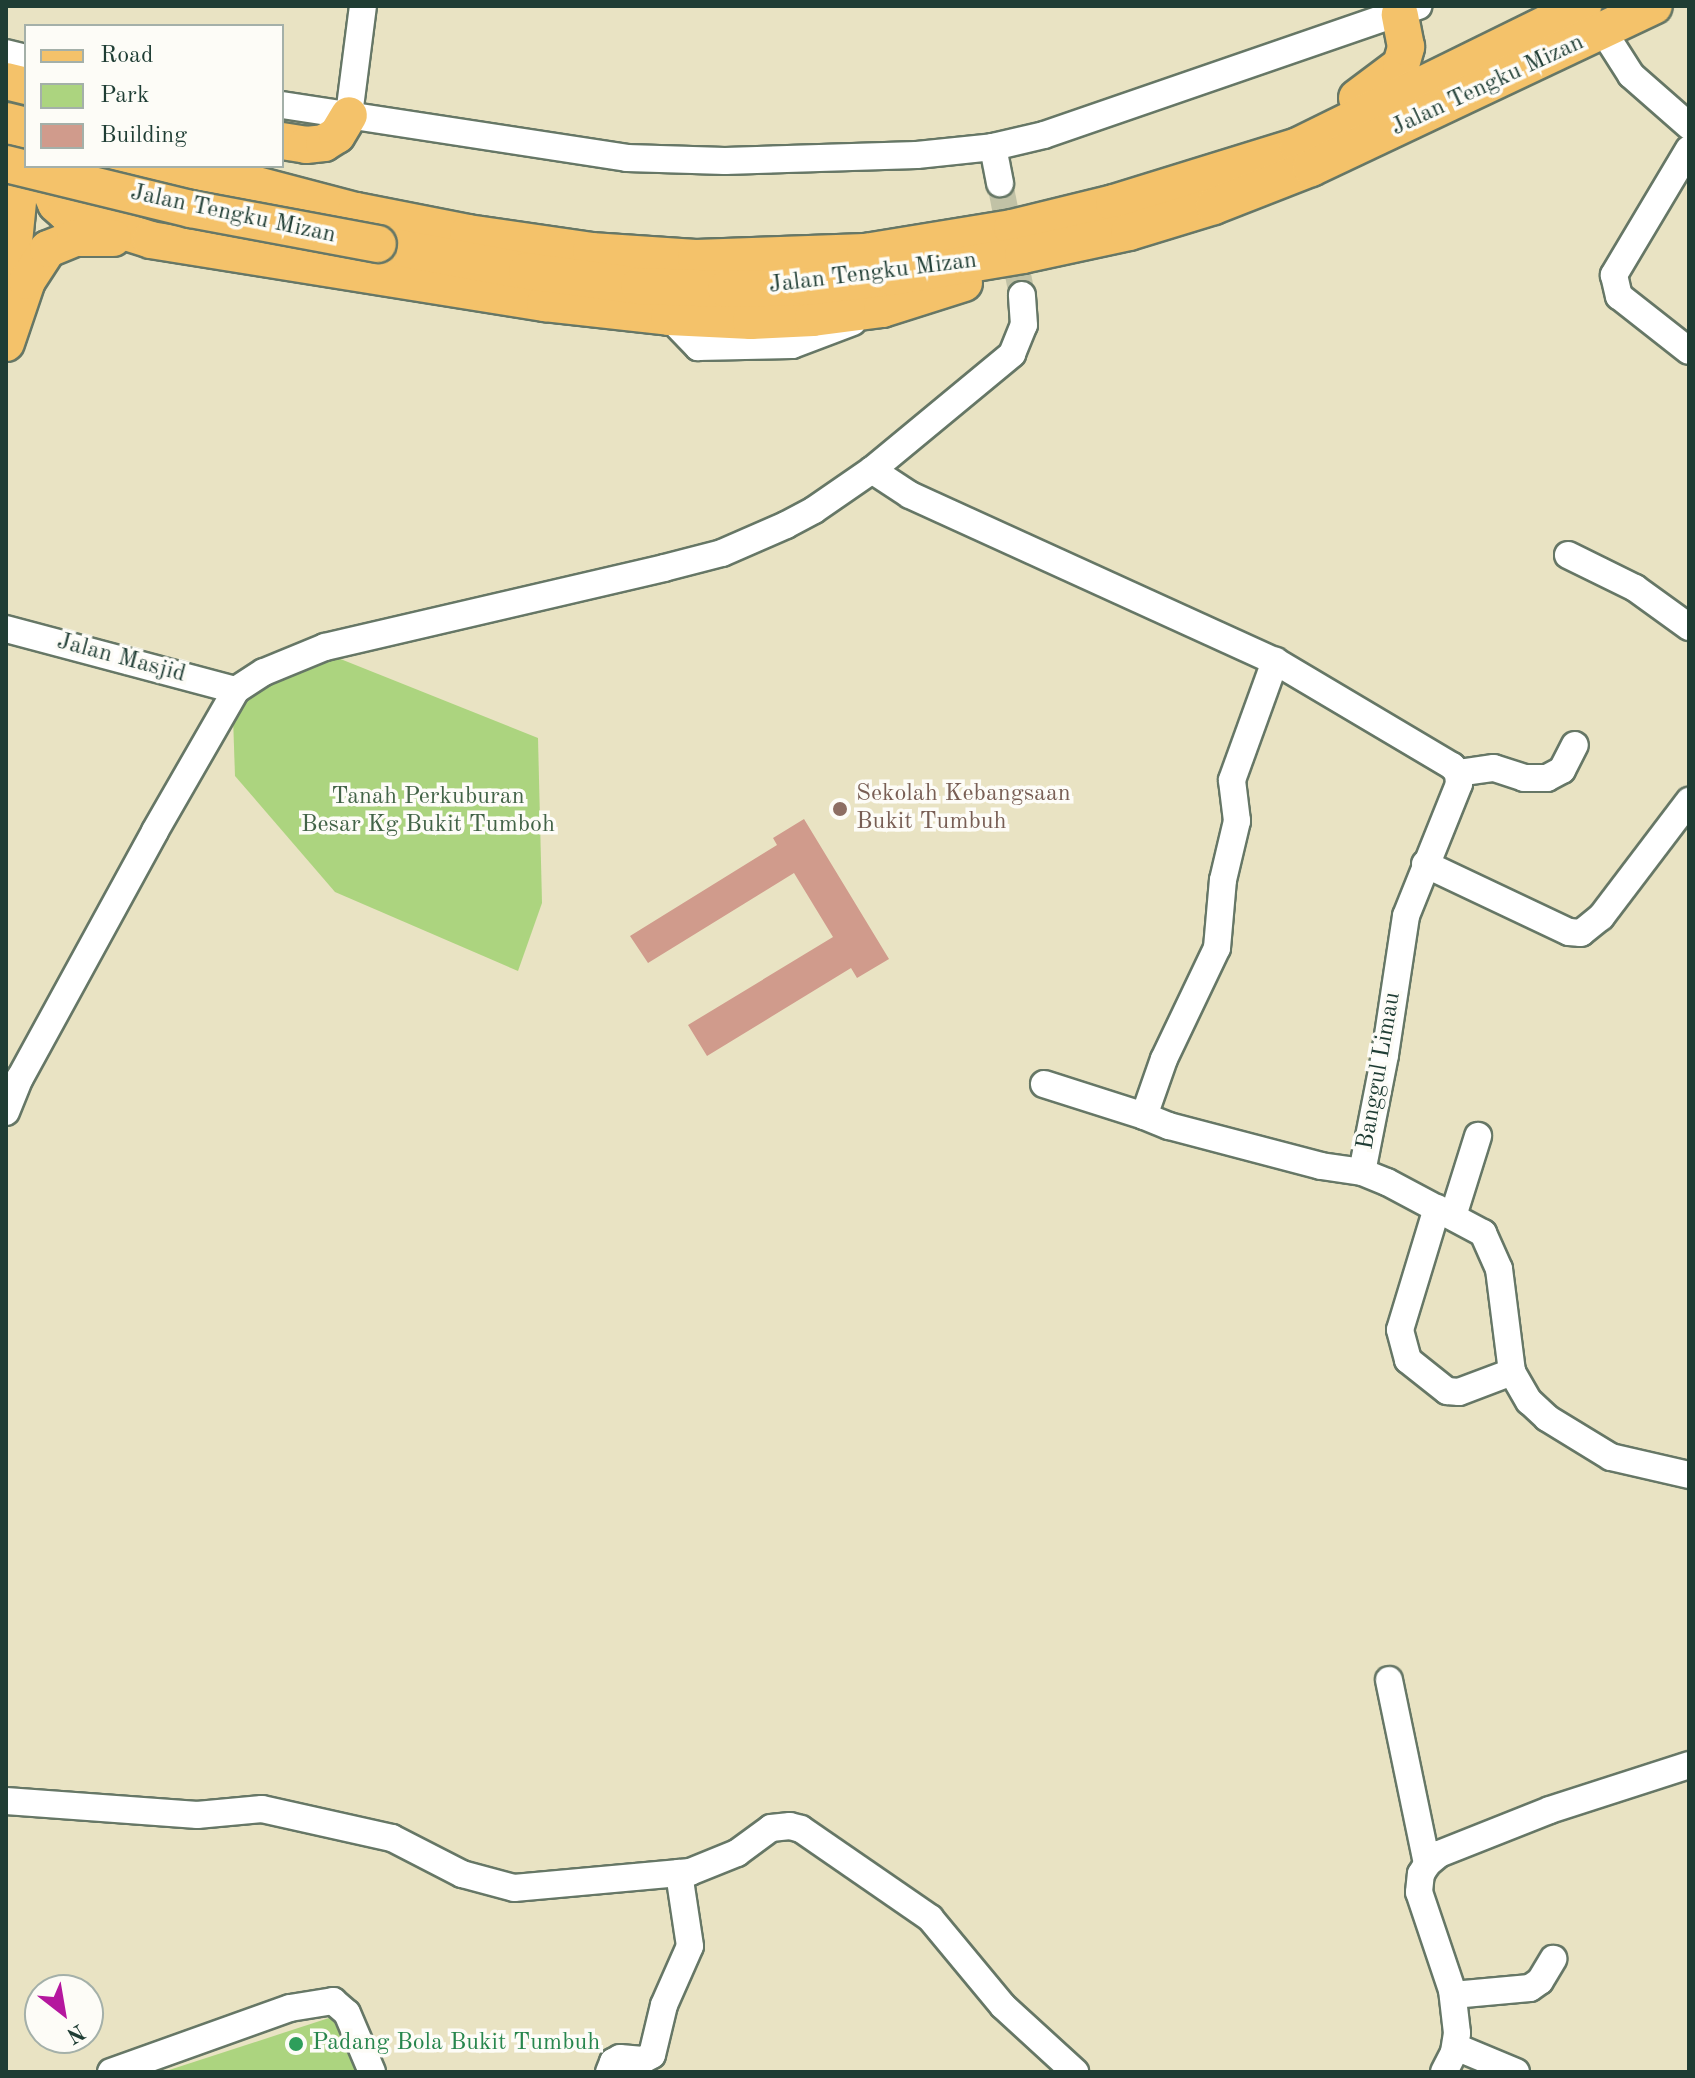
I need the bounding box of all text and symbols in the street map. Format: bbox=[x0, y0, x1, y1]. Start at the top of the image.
legend bbox=[24, 24, 284, 168]
street label: Jalan Tengku Mizan bbox=[1387, 29, 1589, 143]
text: Road bbox=[100, 44, 153, 68]
text: Park bbox=[100, 84, 149, 108]
text: Building bbox=[100, 124, 187, 148]
street label: Jalan Tengku Mizan bbox=[128, 179, 338, 251]
street label: Jalan Tengku Mizan bbox=[767, 247, 979, 301]
street label: Jalan Masjid bbox=[54, 628, 188, 690]
place label: Sekolah Kebangsaan Bukit Tumbuh bbox=[856, 781, 1071, 837]
park label: Tanah Perkuburan Besar Kg Bukit Tumboh bbox=[301, 784, 555, 840]
marker: Sekolah Kebangsaan Bukit Tumbuh bbox=[831, 800, 849, 818]
street label: Banggul Limau bbox=[1352, 990, 1408, 1152]
north arrow bbox=[24, 1974, 104, 2054]
text: N bbox=[62, 2019, 88, 2047]
place label: Padang Bola Bukit Tumbuh bbox=[312, 2030, 600, 2058]
marker: Padang Bola Bukit Tumbuh bbox=[287, 2035, 305, 2053]

